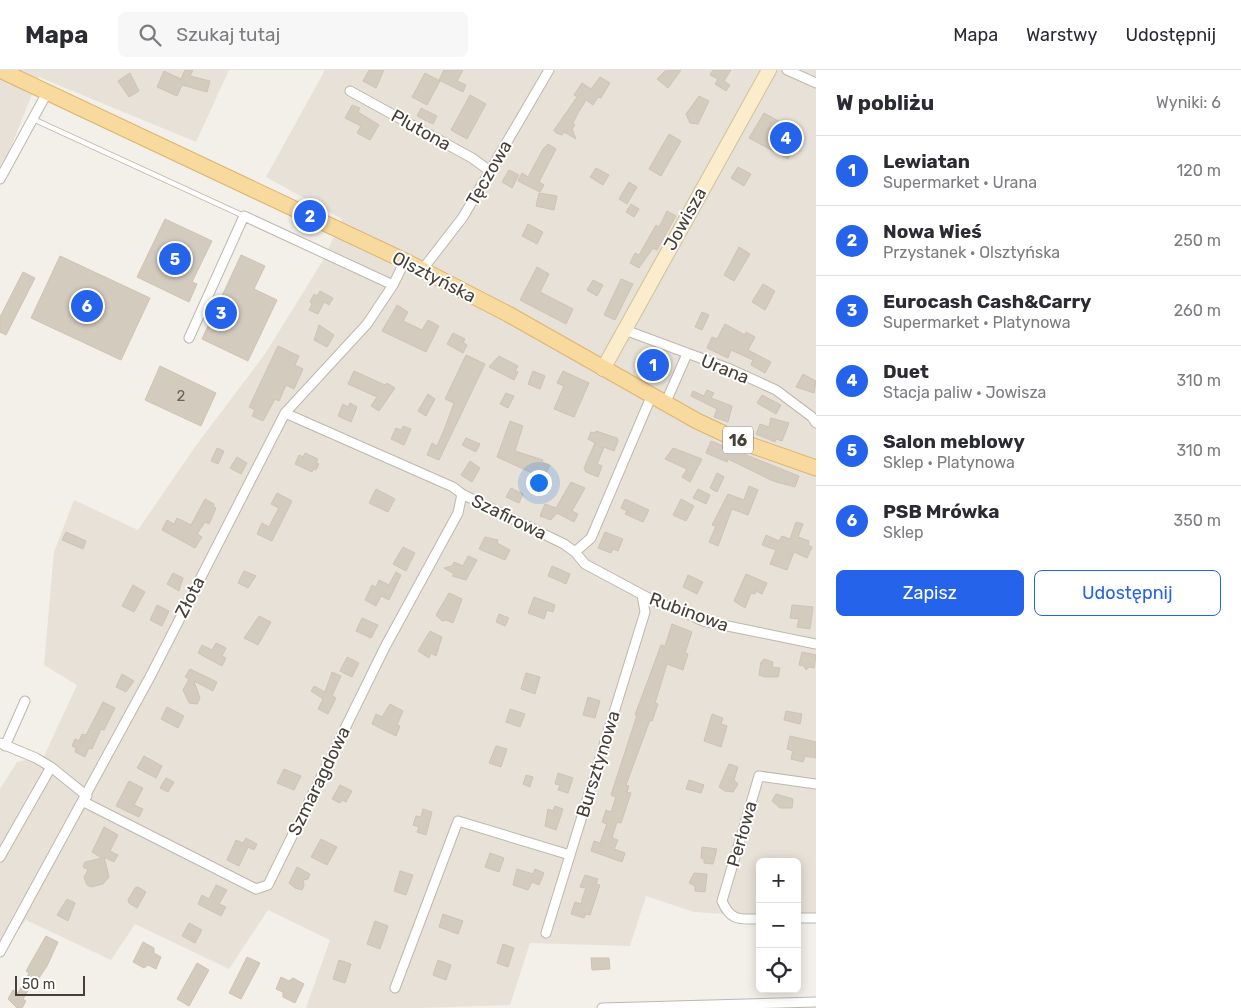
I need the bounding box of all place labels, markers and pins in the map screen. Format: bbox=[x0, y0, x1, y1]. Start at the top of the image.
pin: 4 bbox=[770, 119, 802, 157]
pin: 2 bbox=[294, 197, 326, 235]
pin: 5 bbox=[159, 240, 191, 278]
pin: 6 bbox=[71, 287, 103, 325]
pin: 3 bbox=[205, 294, 237, 332]
pin: 1 bbox=[637, 346, 669, 384]

